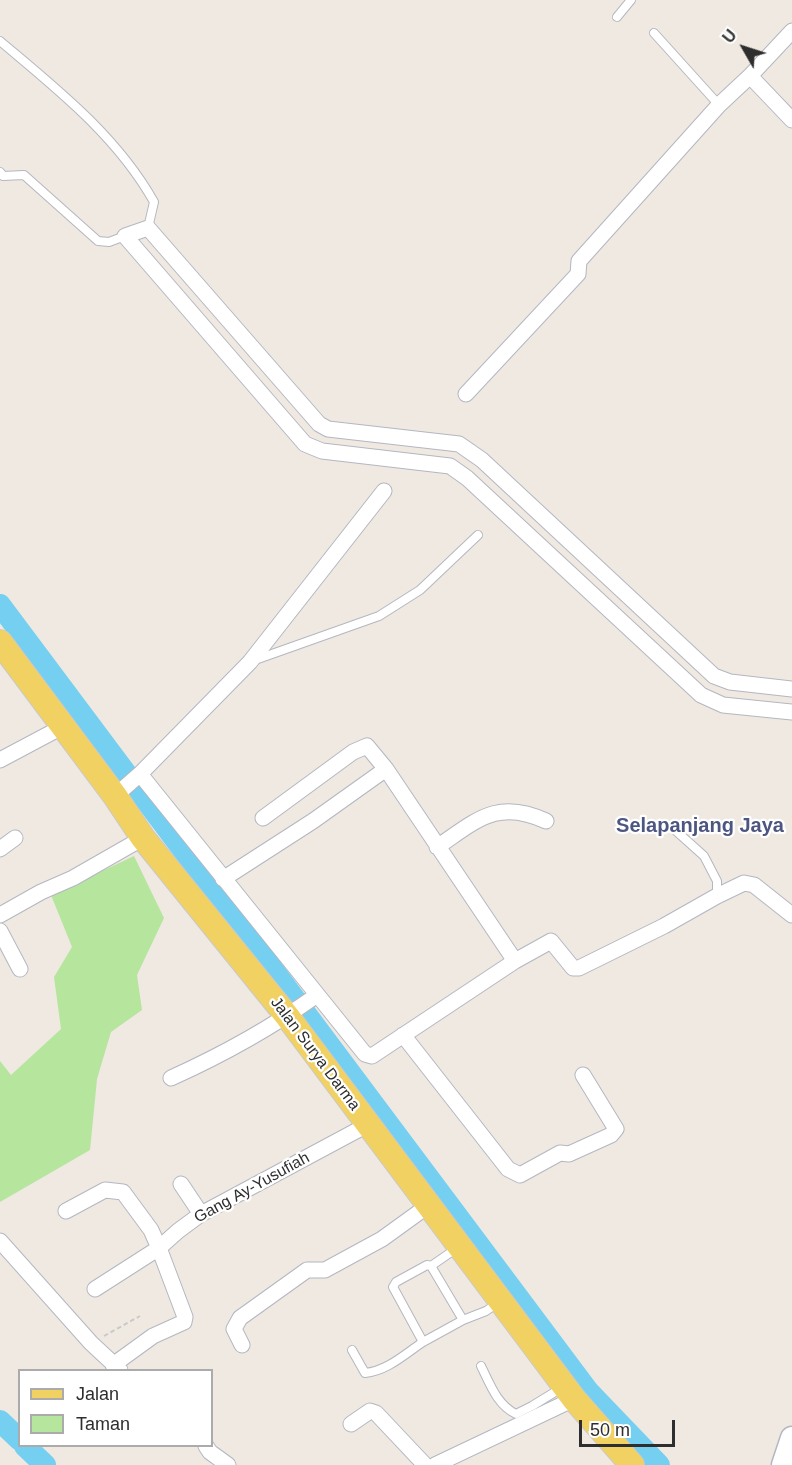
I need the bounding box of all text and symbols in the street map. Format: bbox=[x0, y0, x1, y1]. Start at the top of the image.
north arrow bbox=[714, 18, 774, 78]
text: U bbox=[719, 27, 740, 46]
district label: Selapanjang Jaya bbox=[616, 814, 784, 838]
street label: Jalan Surya Darma bbox=[266, 994, 364, 1114]
street label: Gang Ay-Yusufiah bbox=[191, 1148, 313, 1228]
legend bbox=[18, 1369, 213, 1447]
text: Jalan bbox=[76, 1384, 119, 1404]
scale bar bbox=[582, 1408, 678, 1446]
text: Taman bbox=[76, 1414, 130, 1434]
text: 50 m bbox=[590, 1420, 630, 1440]

